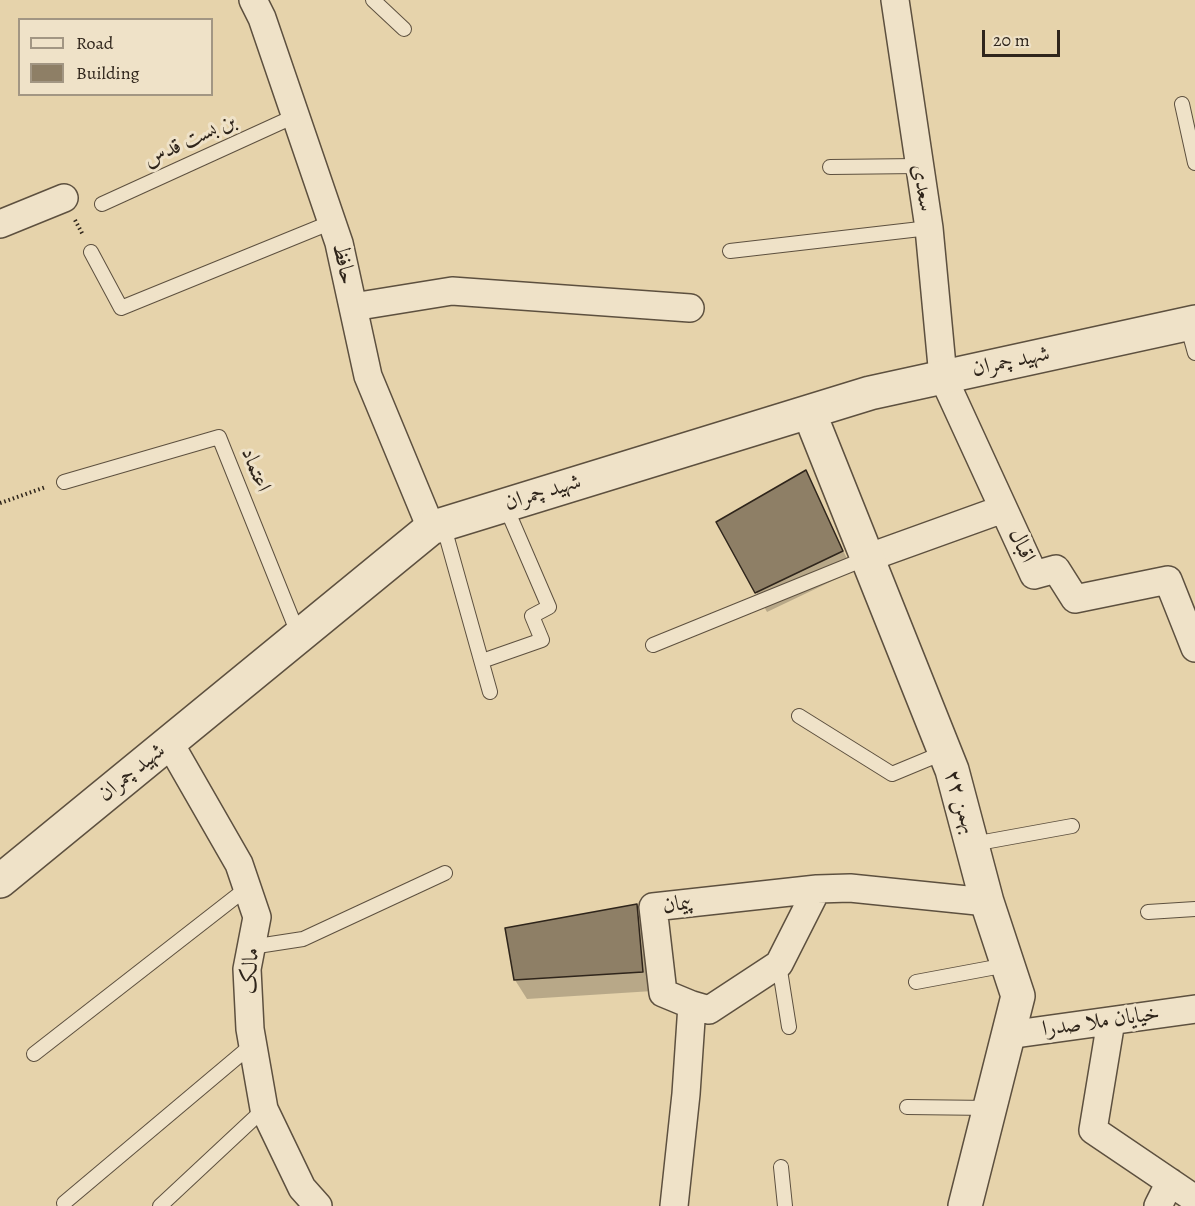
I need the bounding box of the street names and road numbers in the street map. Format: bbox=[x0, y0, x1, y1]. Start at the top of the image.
street label: بن بست قدس bbox=[140, 108, 240, 174]
street label: سعدی bbox=[905, 162, 939, 214]
street label: حافظ bbox=[325, 241, 361, 287]
street label: شهید چمران bbox=[970, 341, 1052, 383]
street label: اعتماد bbox=[234, 444, 276, 496]
street label: شهید چمران bbox=[501, 469, 585, 517]
street label: اقبال bbox=[1002, 525, 1040, 567]
street label: شهید چمران bbox=[93, 738, 171, 808]
street label: ۲۲ بهمن bbox=[938, 767, 982, 837]
street label: پیمان bbox=[661, 890, 693, 920]
street label: مالک bbox=[236, 947, 266, 995]
street label: خیایان ملا صدرا bbox=[1041, 1001, 1161, 1043]

